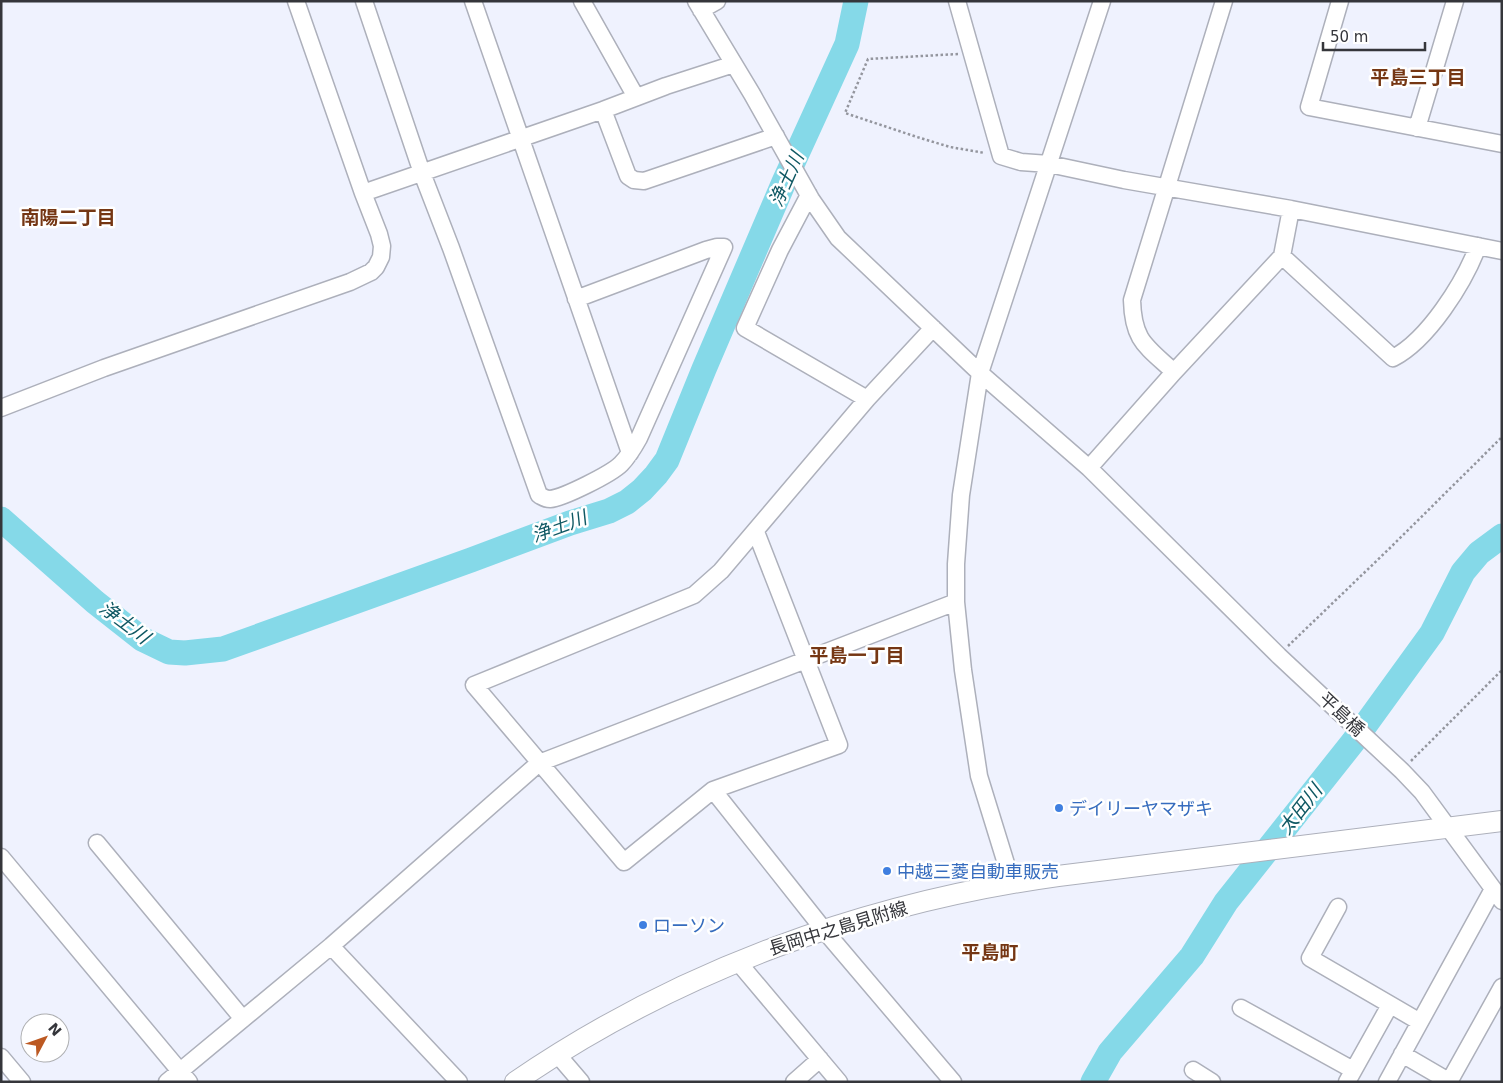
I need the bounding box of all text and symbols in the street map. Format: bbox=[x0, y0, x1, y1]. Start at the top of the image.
scale bar bbox=[1323, 20, 1426, 52]
text: 50 m bbox=[1330, 28, 1368, 46]
district label: 平島三丁目 bbox=[1370, 66, 1466, 88]
water label: 浄土川 bbox=[764, 147, 808, 210]
district label: 南陽二丁目 bbox=[20, 206, 116, 228]
water label: 浄土川 bbox=[528, 505, 591, 546]
water label: 浄土川 bbox=[96, 596, 156, 649]
district label: 平島一丁目 bbox=[809, 644, 905, 666]
street label: 平島橋 bbox=[1315, 688, 1369, 740]
water label: 太田川 bbox=[1274, 778, 1327, 838]
place label: デイリーヤマザキ bbox=[1069, 798, 1213, 819]
marker: デイリーヤマザキ bbox=[1053, 802, 1065, 814]
place label: 中越三菱自動車販売 bbox=[897, 861, 1059, 882]
marker: 中越三菱自動車販売 bbox=[881, 865, 893, 877]
street label: 長岡中之島見附線 bbox=[766, 897, 910, 959]
place label: ローソン bbox=[653, 915, 725, 936]
marker: ローソン bbox=[637, 919, 649, 931]
district label: 平島町 bbox=[961, 941, 1019, 963]
north arrow bbox=[20, 1013, 70, 1063]
text: N bbox=[45, 1020, 65, 1039]

